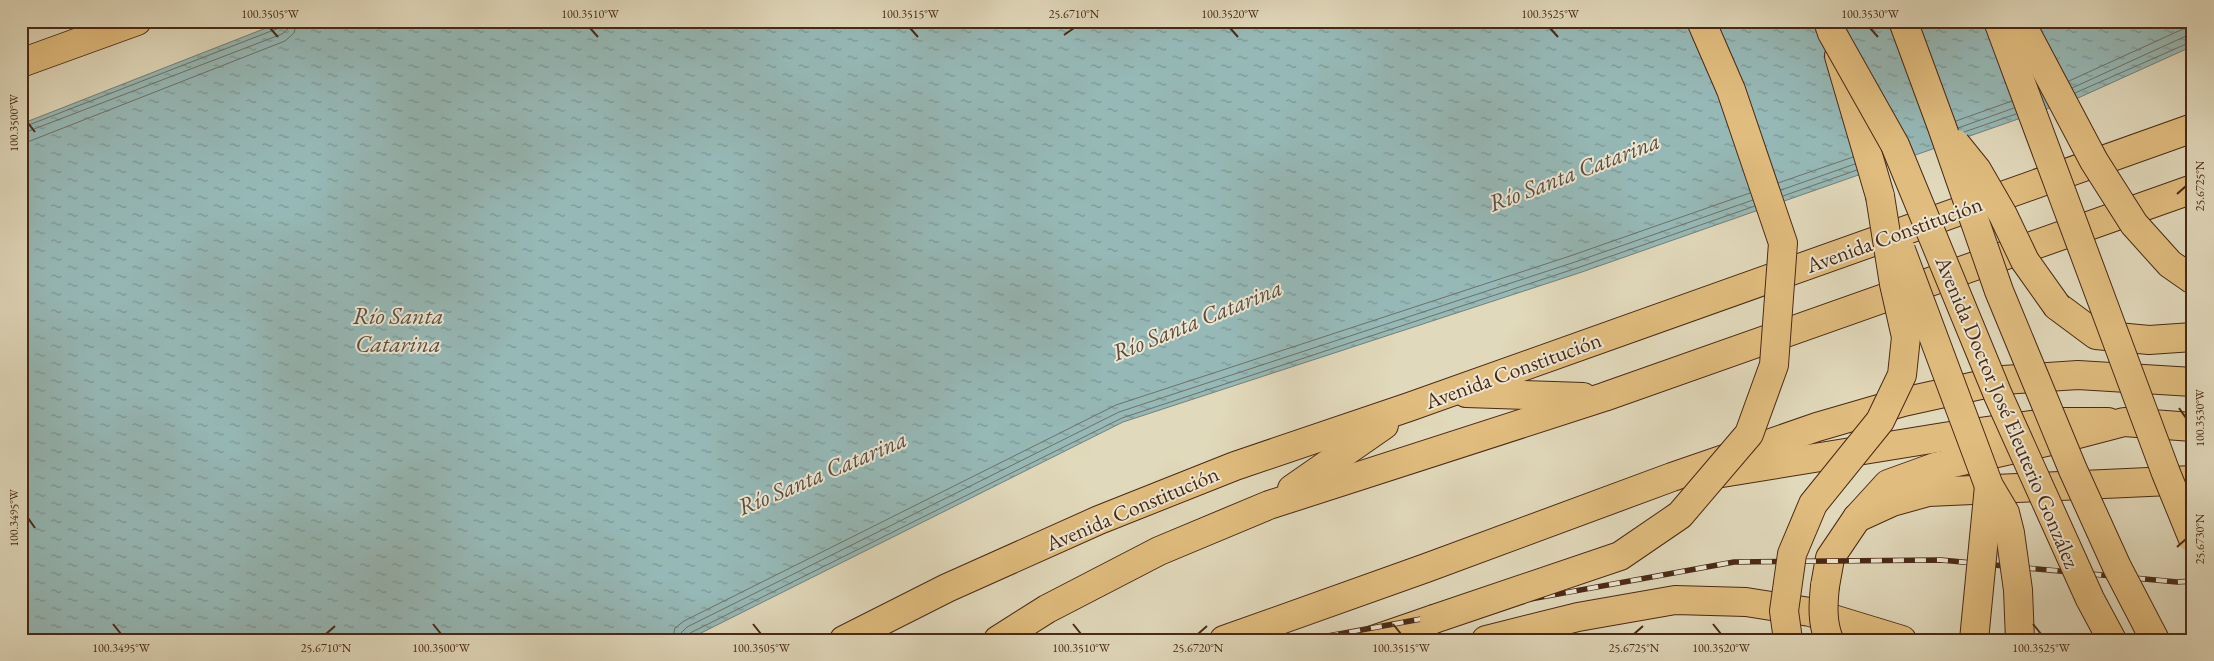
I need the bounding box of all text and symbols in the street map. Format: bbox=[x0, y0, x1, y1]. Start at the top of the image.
text: 100.3505°W bbox=[241, 6, 300, 22]
text: 100.3510°W bbox=[561, 6, 620, 22]
text: 100.3515°W bbox=[881, 6, 940, 22]
text: 25.6710°N bbox=[1049, 6, 1100, 22]
text: 100.3520°W bbox=[1201, 6, 1260, 22]
text: 100.3525°W bbox=[1521, 6, 1580, 22]
text: 100.3530°W bbox=[1841, 6, 1900, 22]
text: 100.3500°W bbox=[6, 93, 22, 152]
water label: Río Santa Catarina bbox=[1484, 125, 1664, 218]
text: 25.6725°N bbox=[2192, 160, 2208, 211]
street label: Avenida Constitución bbox=[1801, 189, 1987, 280]
street label: Avenida Doctor José Eleuterio González bbox=[1928, 251, 2087, 573]
water label: Río Santa Catarina bbox=[1107, 271, 1287, 368]
water label: Río Santa Catarina bbox=[353, 300, 443, 359]
street label: Avenida Constitución bbox=[1420, 325, 1606, 416]
text: 100.3530°W bbox=[2192, 388, 2208, 447]
water label: Río Santa Catarina bbox=[732, 423, 911, 522]
street label: Avenida Constitución bbox=[1040, 459, 1224, 558]
text: 100.3495°W bbox=[6, 488, 22, 547]
text: 25.6730°N bbox=[2192, 513, 2208, 564]
text: 100.3495°W bbox=[92, 640, 151, 656]
text: 25.6710°N bbox=[301, 640, 352, 656]
text: 100.3500°W bbox=[412, 640, 471, 656]
text: 100.3505°W bbox=[732, 640, 791, 656]
text: 100.3510°W bbox=[1052, 640, 1111, 656]
text: 25.6720°N bbox=[1173, 640, 1224, 656]
text: 100.3515°W bbox=[1372, 640, 1431, 656]
text: 25.6725°N bbox=[1609, 640, 1660, 656]
text: 100.3520°W bbox=[1692, 640, 1751, 656]
text: 100.3525°W bbox=[2012, 640, 2071, 656]

